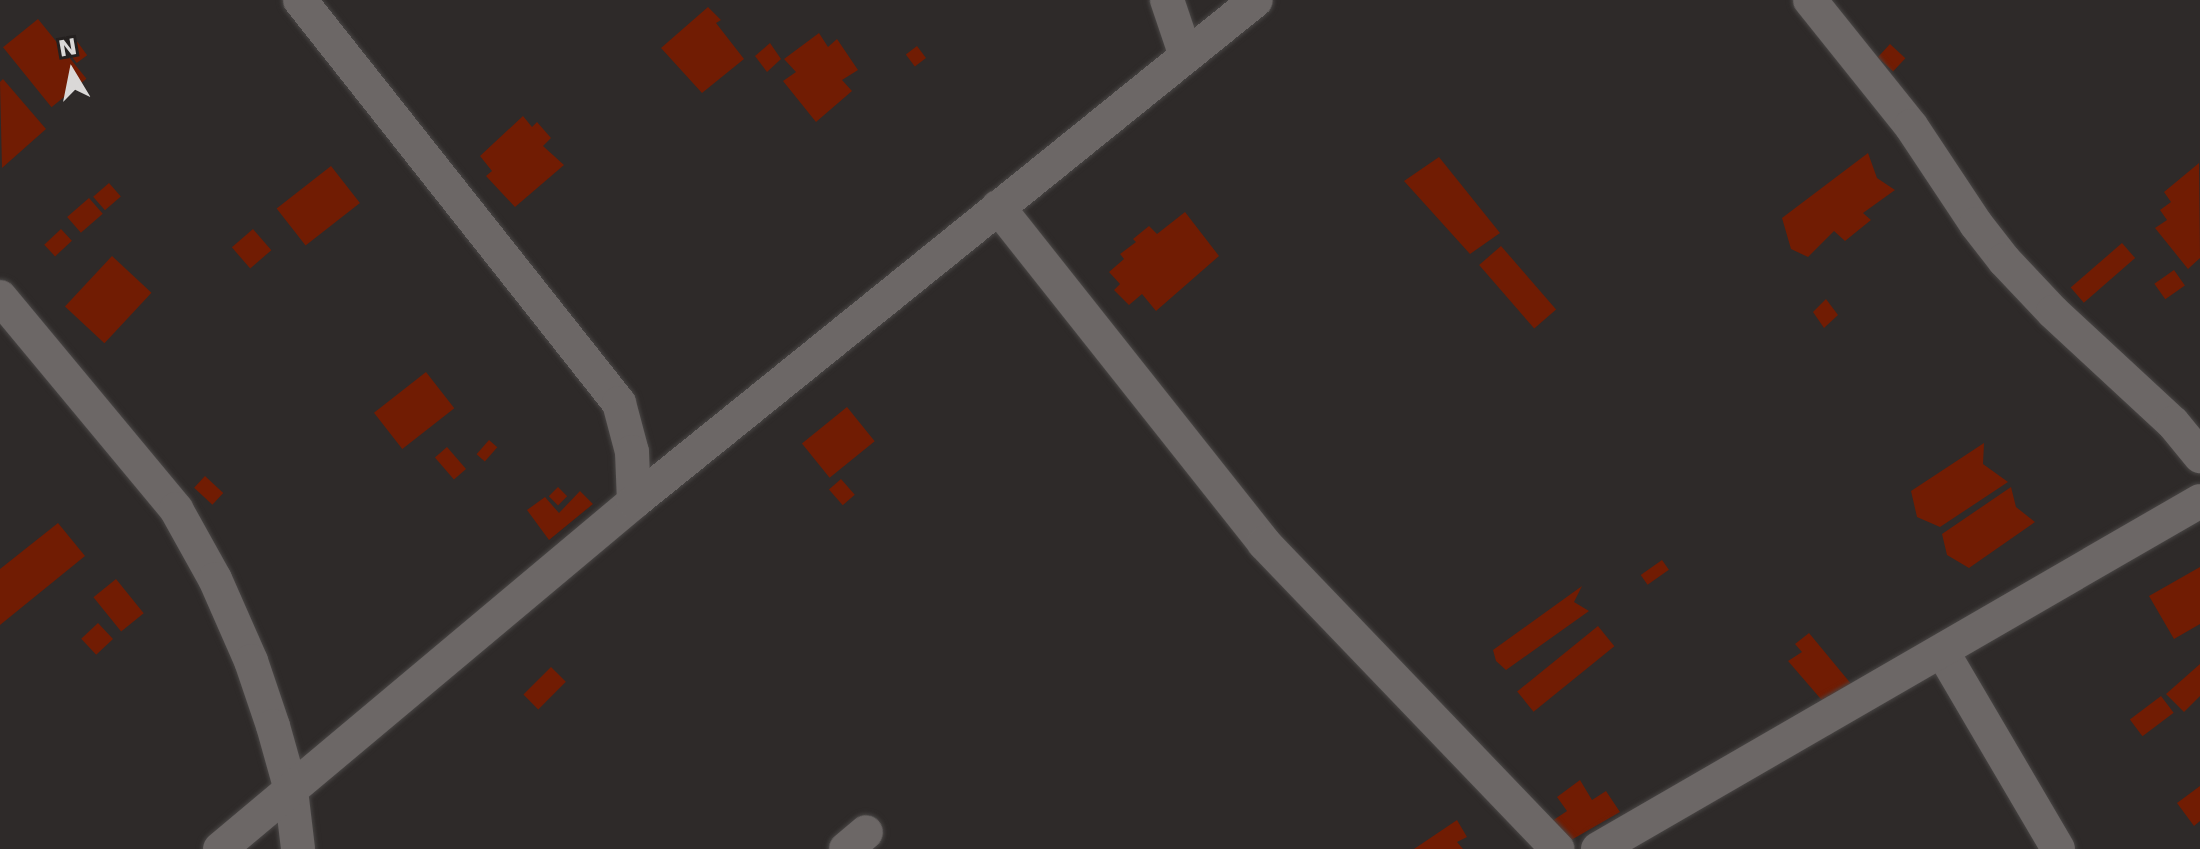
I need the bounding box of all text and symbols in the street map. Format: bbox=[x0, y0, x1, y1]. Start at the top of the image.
north arrow bbox=[32, 32, 112, 112]
text: N bbox=[56, 34, 79, 62]

